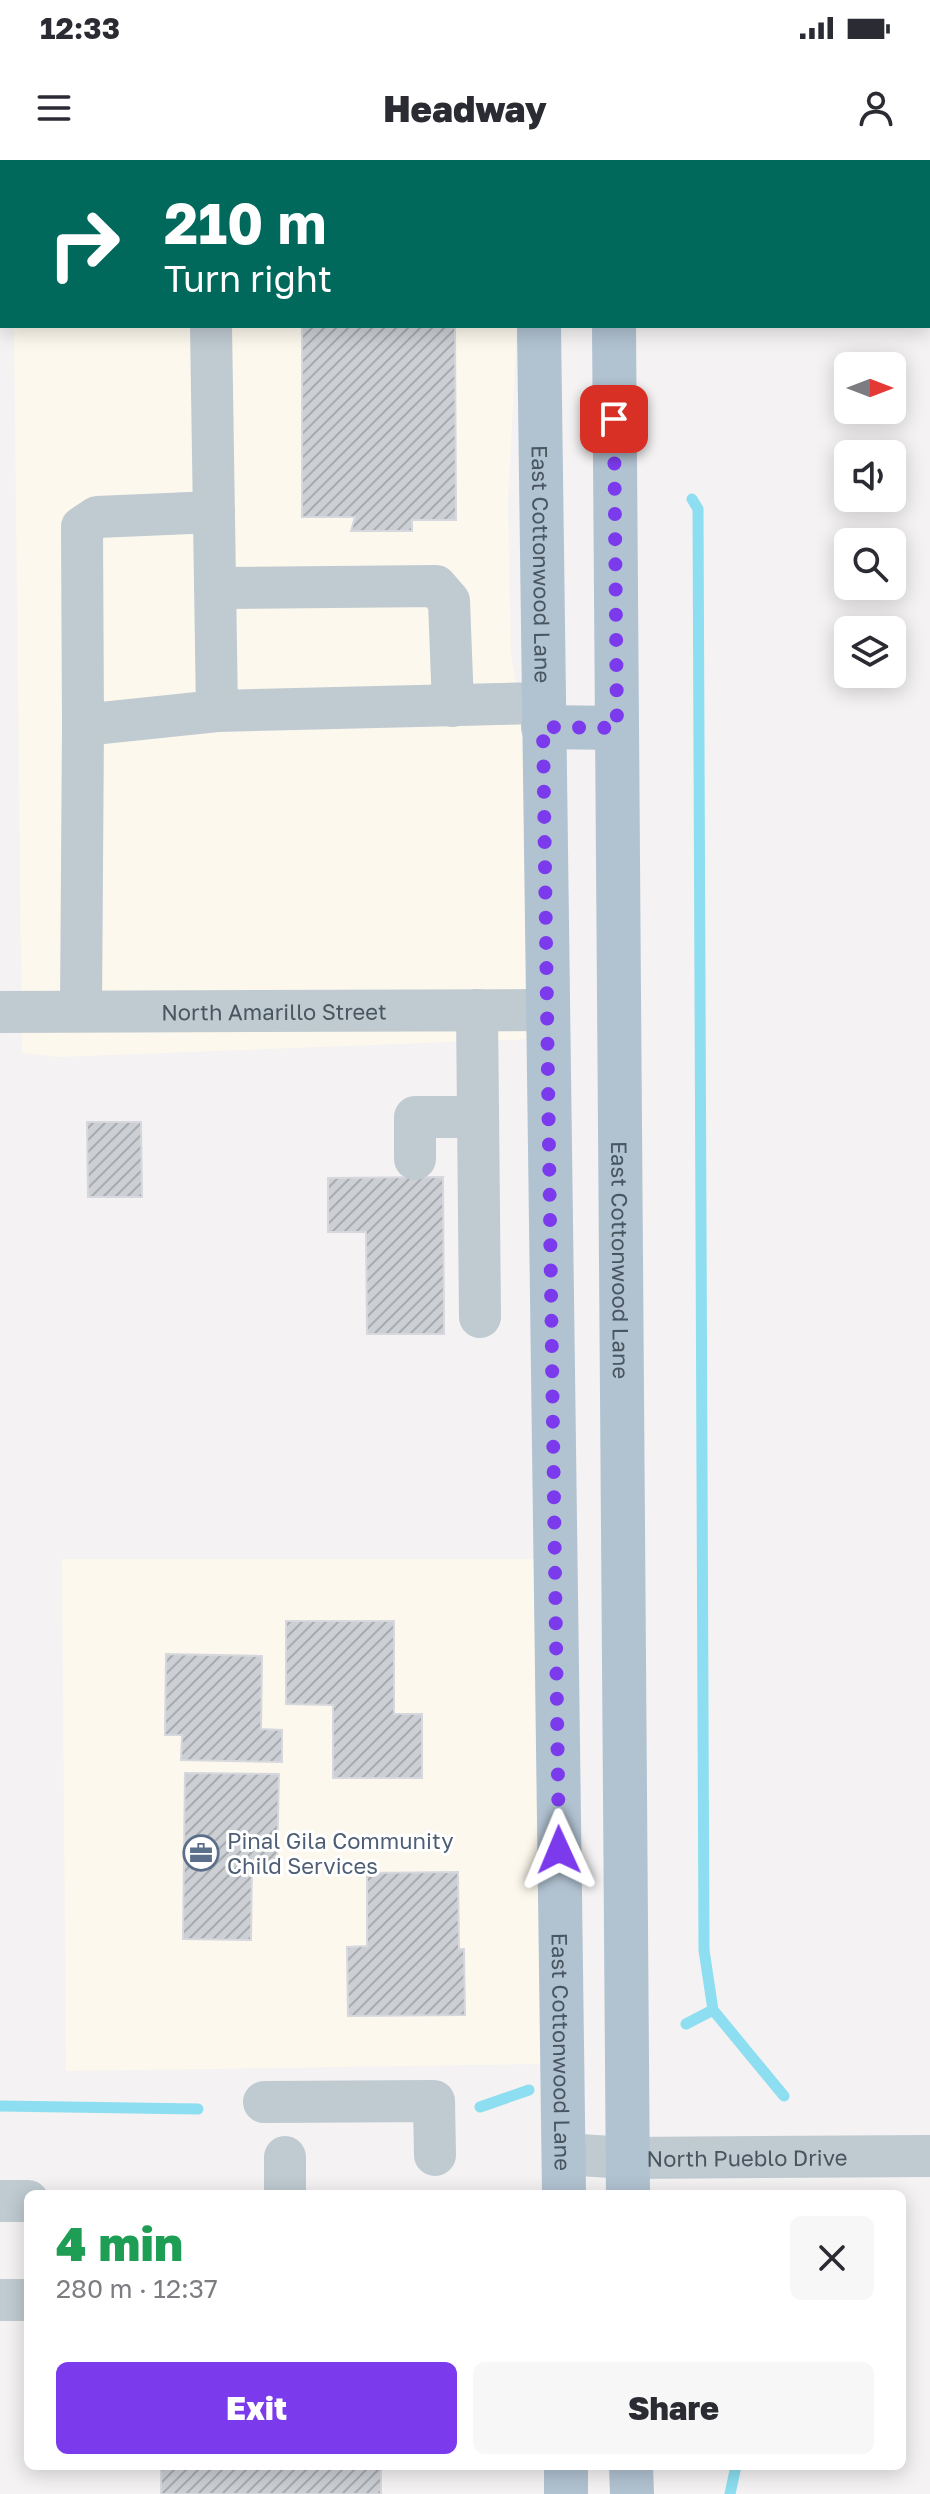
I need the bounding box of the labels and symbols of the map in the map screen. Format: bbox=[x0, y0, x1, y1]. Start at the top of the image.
north arrow bbox=[834, 352, 906, 424]
pin bbox=[580, 385, 648, 453]
street label: East Cottonwood Lane bbox=[527, 445, 557, 683]
street label: North Amarillo Street bbox=[161, 997, 387, 1025]
street label: East Cottonwood Lane bbox=[607, 1141, 635, 1379]
position arrow bbox=[517, 1808, 601, 1892]
place label: Pinal Gila Community Child Services bbox=[227, 1827, 454, 1879]
office icon: Pinal Gila Community Child Services bbox=[182, 1834, 220, 1872]
street label: East Cottonwood Lane bbox=[547, 1933, 577, 2171]
street label: North Pueblo Drive bbox=[646, 2143, 847, 2171]

